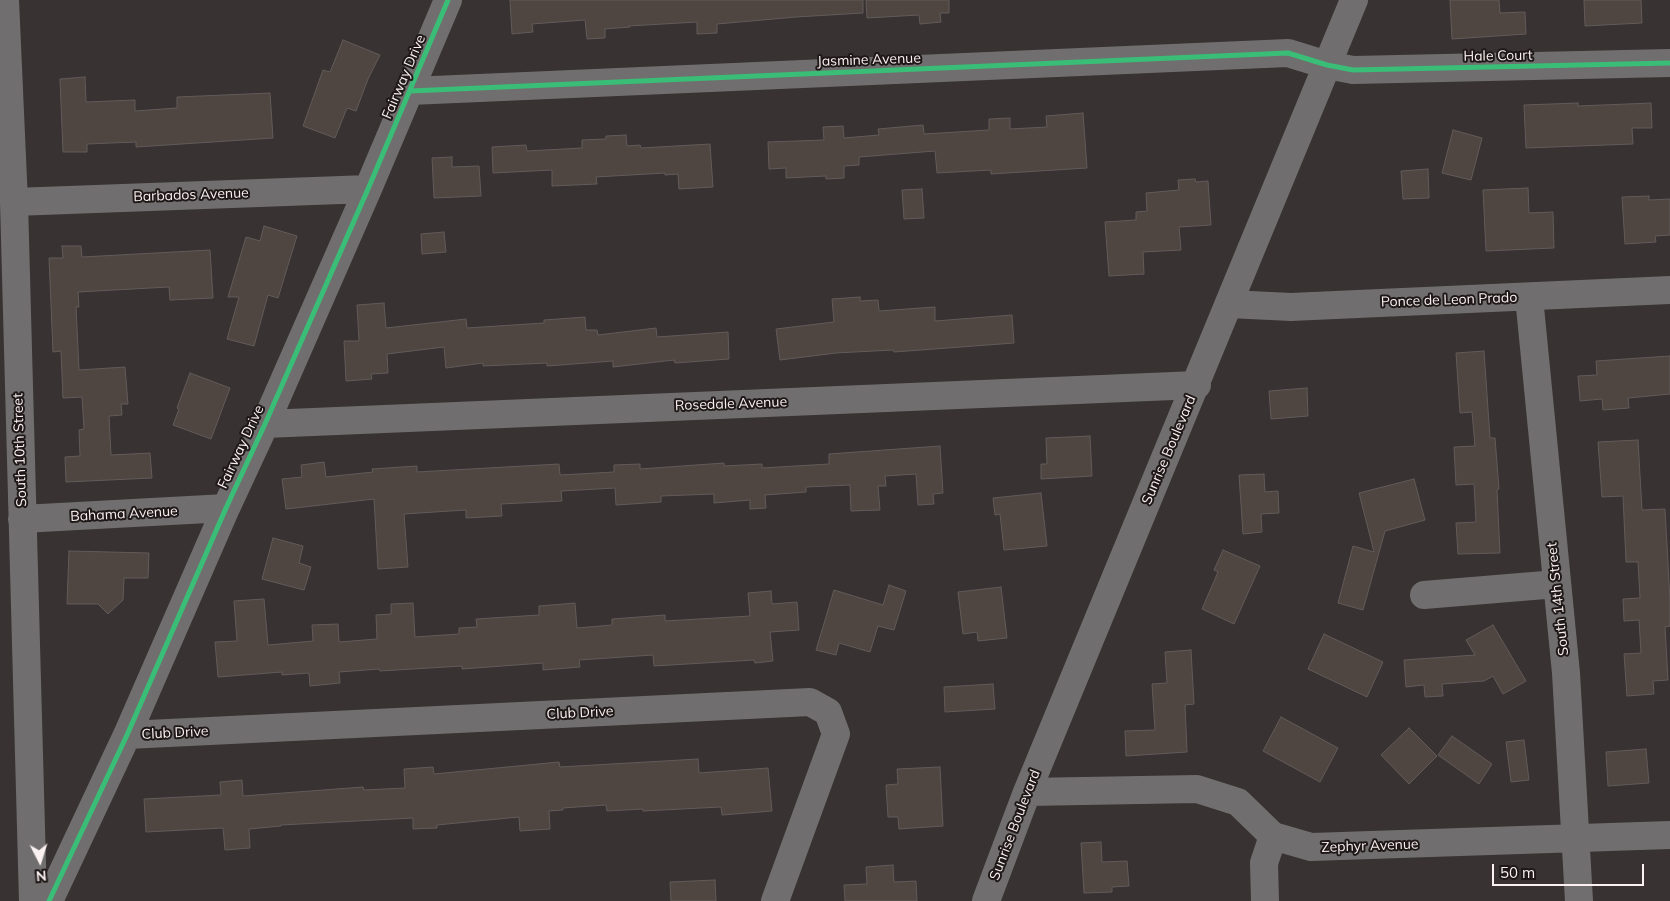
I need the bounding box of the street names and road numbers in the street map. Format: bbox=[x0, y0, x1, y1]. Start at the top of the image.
street label: Fairway Drive bbox=[379, 32, 429, 122]
street label: Hale Court bbox=[1463, 47, 1533, 65]
street label: Jasmine Avenue bbox=[817, 50, 921, 70]
street label: Barbados Avenue bbox=[133, 185, 249, 205]
street label: Ponce de Leon Prado bbox=[1380, 289, 1518, 311]
street label: South 10th Street bbox=[10, 393, 30, 507]
street label: Sunrise Boulevard bbox=[1138, 393, 1200, 507]
street label: Rosedale Avenue bbox=[675, 394, 787, 414]
street label: Fairway Drive bbox=[214, 403, 268, 491]
street label: Bahama Avenue bbox=[70, 503, 178, 525]
street label: South 14th Street bbox=[1544, 542, 1572, 656]
street label: Club Drive bbox=[546, 703, 614, 723]
street label: Club Drive bbox=[141, 723, 209, 743]
street label: Sunrise Boulevard bbox=[986, 767, 1044, 883]
street label: Zephyr Avenue bbox=[1321, 836, 1419, 856]

